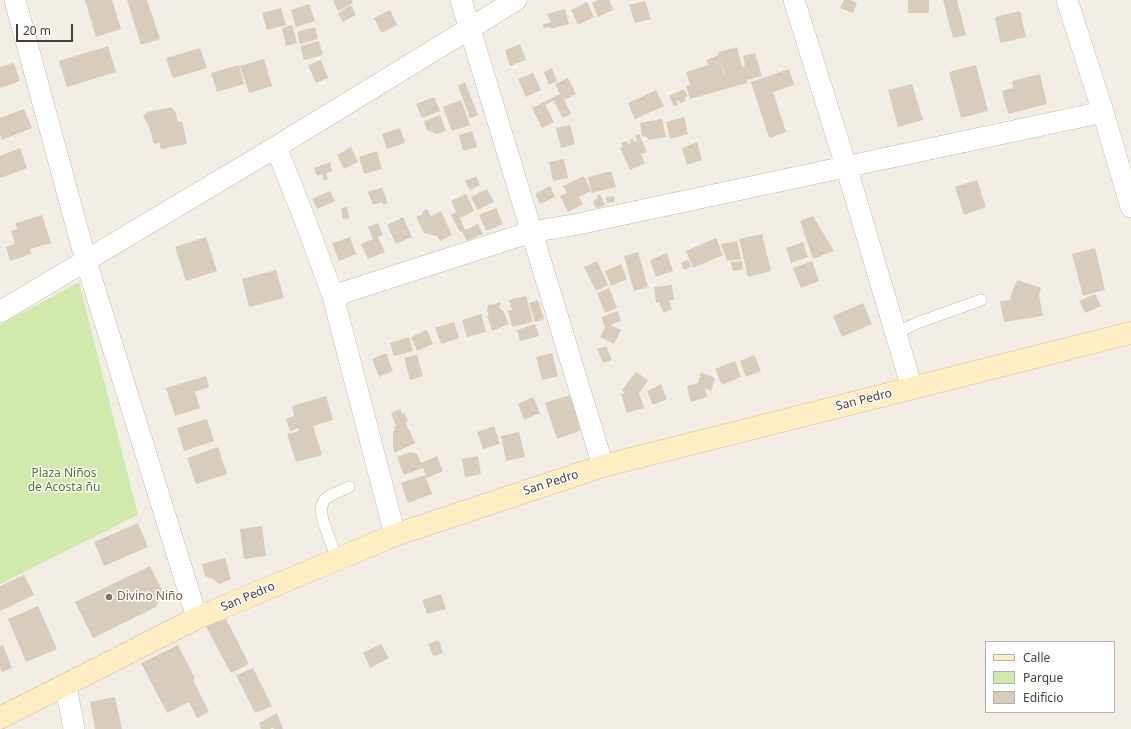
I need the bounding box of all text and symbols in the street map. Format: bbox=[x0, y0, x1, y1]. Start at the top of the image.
scale bar bbox=[18, 16, 75, 42]
text: 20 m bbox=[23, 22, 51, 39]
street label: San Pedro bbox=[834, 386, 894, 414]
park label: Plaza Niños de Acosta ñu bbox=[28, 467, 100, 495]
street label: San Pedro bbox=[522, 467, 580, 499]
street label: San Pedro bbox=[219, 579, 277, 615]
place label: Divino Niño bbox=[117, 590, 183, 604]
marker: Divino Niño bbox=[104, 592, 114, 602]
legend bbox=[985, 641, 1115, 713]
text: Calle bbox=[1023, 649, 1050, 666]
text: Parque bbox=[1023, 669, 1063, 686]
text: Edificio bbox=[1023, 689, 1064, 706]

